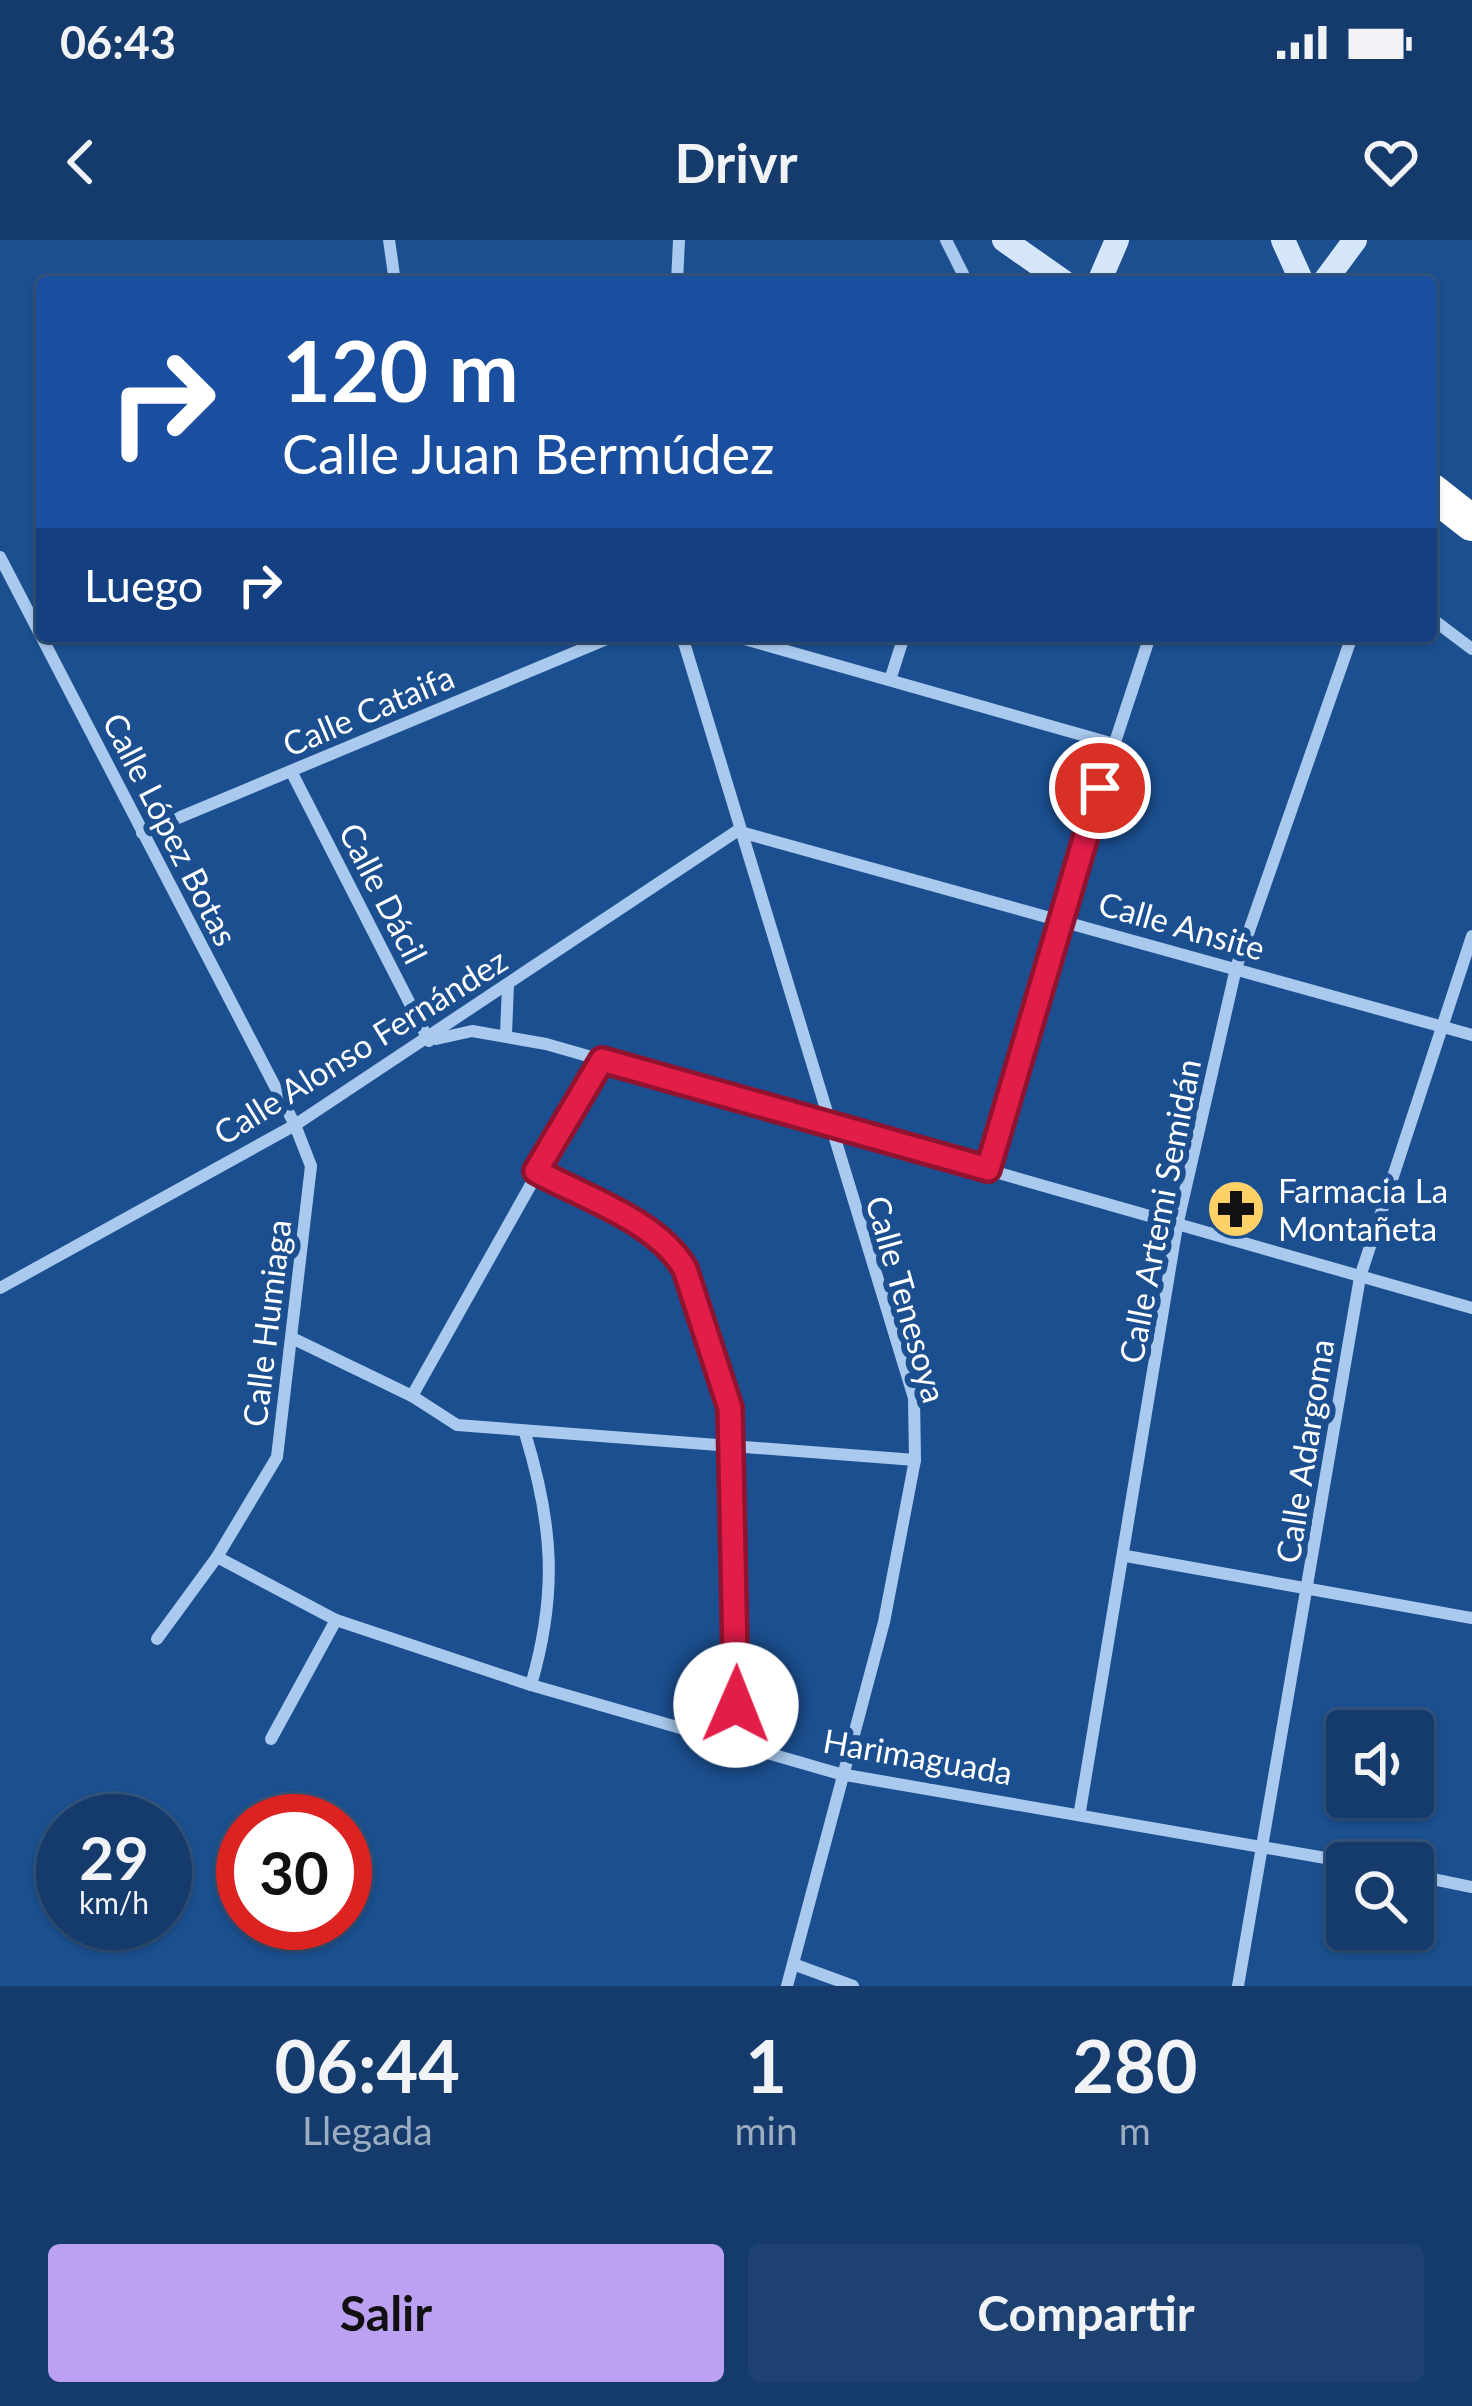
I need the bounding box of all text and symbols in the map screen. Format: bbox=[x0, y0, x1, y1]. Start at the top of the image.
text: 06:43 bbox=[60, 15, 176, 69]
icon: back bbox=[48, 129, 114, 195]
icon: heart bbox=[1358, 129, 1424, 195]
text: Drivr bbox=[674, 130, 798, 195]
text: 120 m bbox=[282, 319, 519, 420]
icon: right bbox=[84, 324, 240, 480]
text: Calle Juan Bermúdez bbox=[282, 421, 774, 486]
icon: right bbox=[227, 552, 293, 618]
text: Luego bbox=[84, 558, 203, 612]
street label: Calle Cataifa bbox=[276, 656, 460, 764]
street label: Calle López Botas bbox=[95, 706, 247, 952]
pin bbox=[1049, 737, 1151, 839]
icon: arrive bbox=[1067, 755, 1133, 821]
street label: Calle Dácil bbox=[332, 816, 436, 970]
street label: Calle Ansite bbox=[1094, 882, 1270, 968]
street label: Calle Alonso Fernández bbox=[206, 939, 514, 1153]
street label: Calle Artemi Semidán bbox=[1110, 1055, 1208, 1367]
place label: Farmacia La Montañeta bbox=[1278, 1170, 1448, 1248]
pharmacy icon: Farmacia La Montañeta bbox=[1205, 1178, 1267, 1240]
street label: Calle Tenesoya bbox=[858, 1191, 956, 1407]
street label: Calle Humiaga bbox=[233, 1217, 299, 1429]
street label: Calle Adargoma bbox=[1267, 1336, 1341, 1566]
position arrow bbox=[673, 1642, 799, 1768]
map controls bbox=[1326, 1710, 1434, 1950]
button: sound bbox=[1326, 1710, 1434, 1818]
street label: Harimaguada bbox=[820, 1720, 1016, 1792]
speed limit sign: 30 bbox=[216, 1794, 372, 1950]
text: 29 bbox=[79, 1821, 149, 1893]
button: search bbox=[1326, 1842, 1434, 1950]
text: km/h bbox=[79, 1884, 149, 1920]
text: 06:44 bbox=[274, 2022, 460, 2108]
text: 1 bbox=[745, 2022, 787, 2108]
text: 280 bbox=[1072, 2022, 1197, 2108]
text: Llegada bbox=[302, 2107, 433, 2153]
text: min bbox=[735, 2107, 798, 2153]
text: m bbox=[1119, 2107, 1151, 2153]
button: Salir bbox=[48, 2244, 724, 2382]
button: Compartir bbox=[748, 2244, 1424, 2382]

